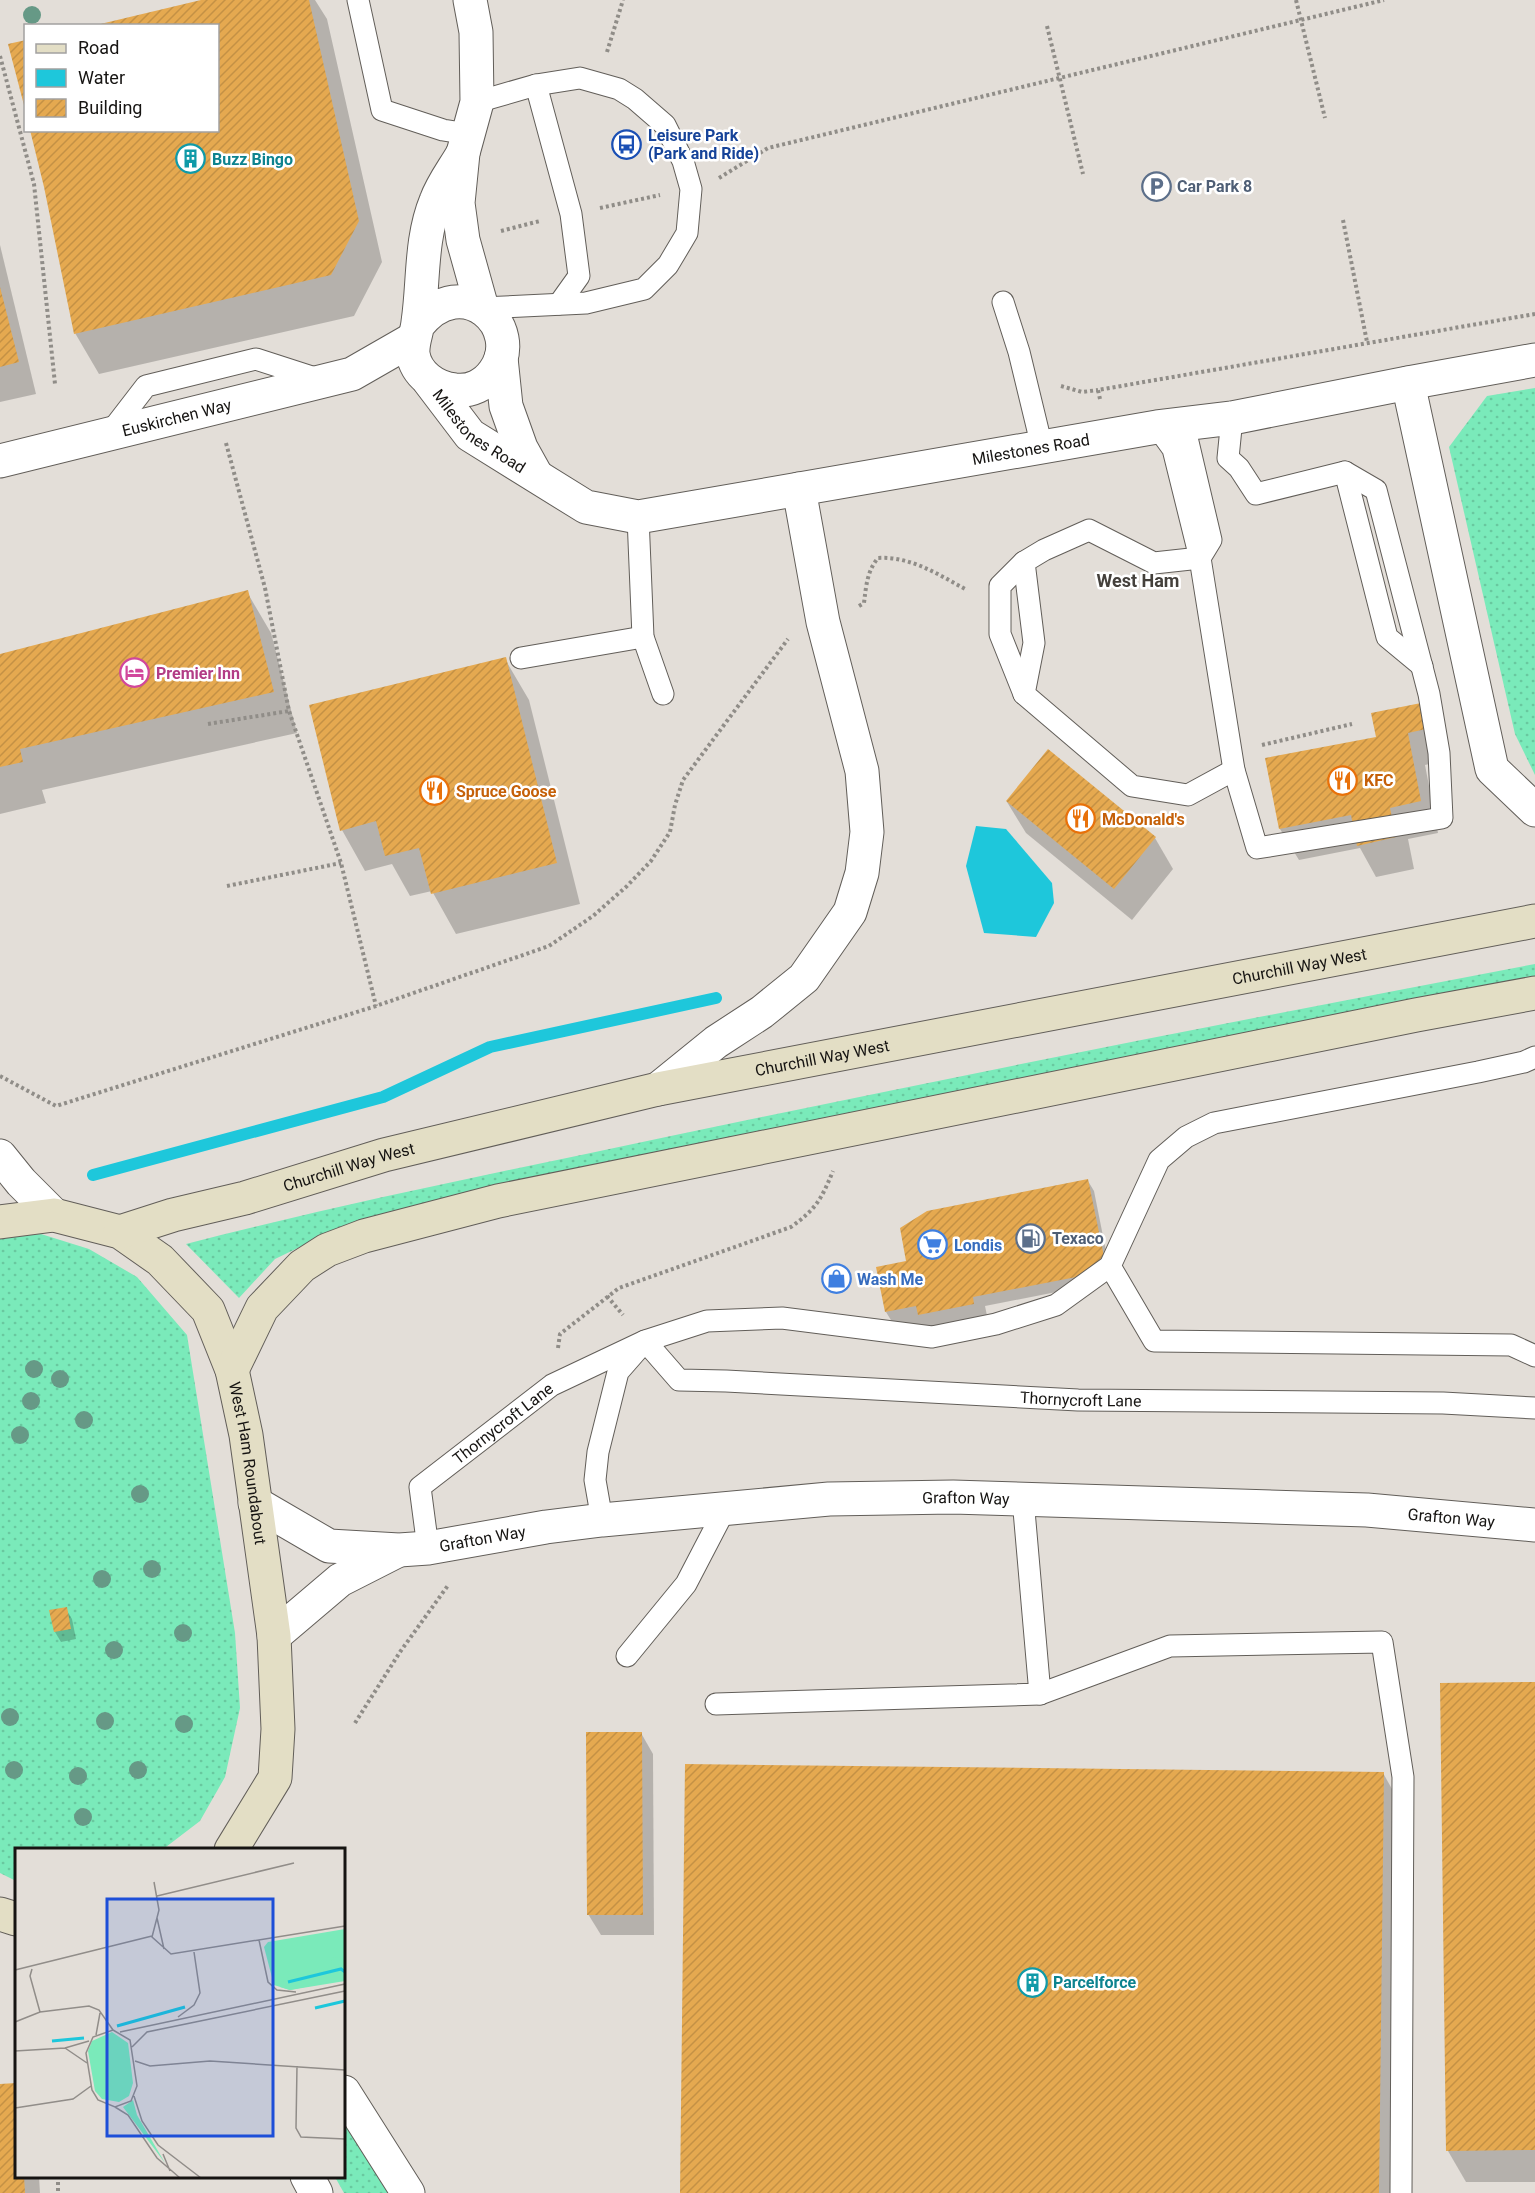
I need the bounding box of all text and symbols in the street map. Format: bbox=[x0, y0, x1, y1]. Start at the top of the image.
legend bbox=[24, 24, 219, 132]
text: Road bbox=[78, 37, 119, 58]
text: Water bbox=[78, 67, 125, 88]
text: Building bbox=[78, 97, 142, 118]
place label: Leisure Park (Park and Ride) bbox=[648, 126, 759, 163]
bus stop icon: Leisure Park (Park and Ride) bbox=[611, 128, 643, 160]
building icon: Buzz Bingo bbox=[175, 143, 207, 175]
place label: Buzz Bingo bbox=[212, 150, 293, 169]
parking icon: Car Park 8 bbox=[1140, 170, 1172, 202]
place label: Car Park 8 bbox=[1177, 177, 1252, 196]
street label: Milestones Road bbox=[429, 386, 529, 477]
street label: Euskirchen Way bbox=[120, 395, 234, 440]
street label: Milestones Road bbox=[971, 430, 1091, 469]
district label: West Ham bbox=[1097, 570, 1179, 591]
hotel icon: Premier Inn bbox=[119, 657, 151, 689]
place label: Premier Inn bbox=[156, 664, 240, 683]
restaurant icon: KFC bbox=[1327, 764, 1359, 796]
place label: KFC bbox=[1364, 771, 1393, 790]
restaurant icon: Spruce Goose bbox=[419, 775, 451, 807]
place label: Spruce Goose bbox=[456, 782, 557, 801]
restaurant icon: McDonald's bbox=[1065, 803, 1097, 835]
place label: McDonald's bbox=[1102, 810, 1185, 829]
street label: Churchill Way West bbox=[1231, 944, 1368, 989]
street label: Churchill Way West bbox=[753, 1036, 891, 1080]
street label: Churchill Way West bbox=[281, 1139, 416, 1196]
fuel station icon: Texaco bbox=[1015, 1222, 1047, 1254]
supermarket icon: Londis bbox=[917, 1229, 949, 1261]
place label: Texaco bbox=[1052, 1229, 1104, 1248]
place label: Londis bbox=[954, 1236, 1002, 1255]
shop icon: Wash Me bbox=[820, 1263, 852, 1295]
place label: Wash Me bbox=[857, 1270, 923, 1289]
street label: Thornycroft Lane bbox=[449, 1379, 557, 1468]
street label: West Ham Roundabout bbox=[225, 1380, 270, 1546]
street label: Thornycroft Lane bbox=[1020, 1388, 1142, 1411]
street label: Grafton Way bbox=[922, 1488, 1010, 1509]
street label: Grafton Way bbox=[1407, 1505, 1496, 1531]
street label: Grafton Way bbox=[438, 1522, 528, 1556]
inset map bbox=[15, 1848, 345, 2178]
building icon: Parcelforce bbox=[1016, 1966, 1048, 1998]
place label: Parcelforce bbox=[1053, 1973, 1137, 1992]

